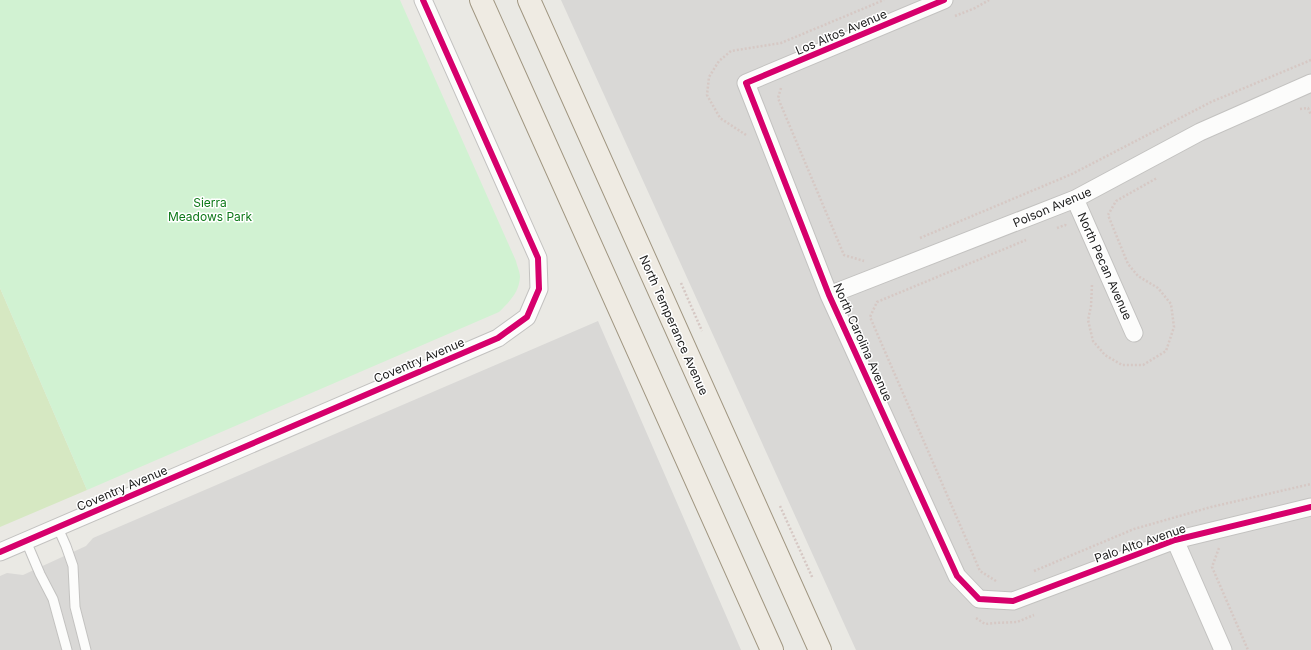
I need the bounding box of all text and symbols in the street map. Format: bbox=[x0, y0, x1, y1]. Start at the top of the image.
street label: Los Altos Avenue bbox=[793, 6, 889, 58]
street label: Polson Avenue bbox=[1010, 184, 1094, 230]
park label: Sierra Meadows Park bbox=[168, 195, 253, 224]
street label: North Pecan Avenue bbox=[1075, 210, 1135, 322]
street label: North Temperance Avenue bbox=[636, 253, 712, 397]
street label: North Carolina Avenue bbox=[830, 281, 896, 403]
street label: Coventry Avenue bbox=[371, 334, 467, 386]
street label: Coventry Avenue bbox=[74, 462, 170, 514]
street label: Palo Alto Avenue bbox=[1092, 520, 1188, 566]

